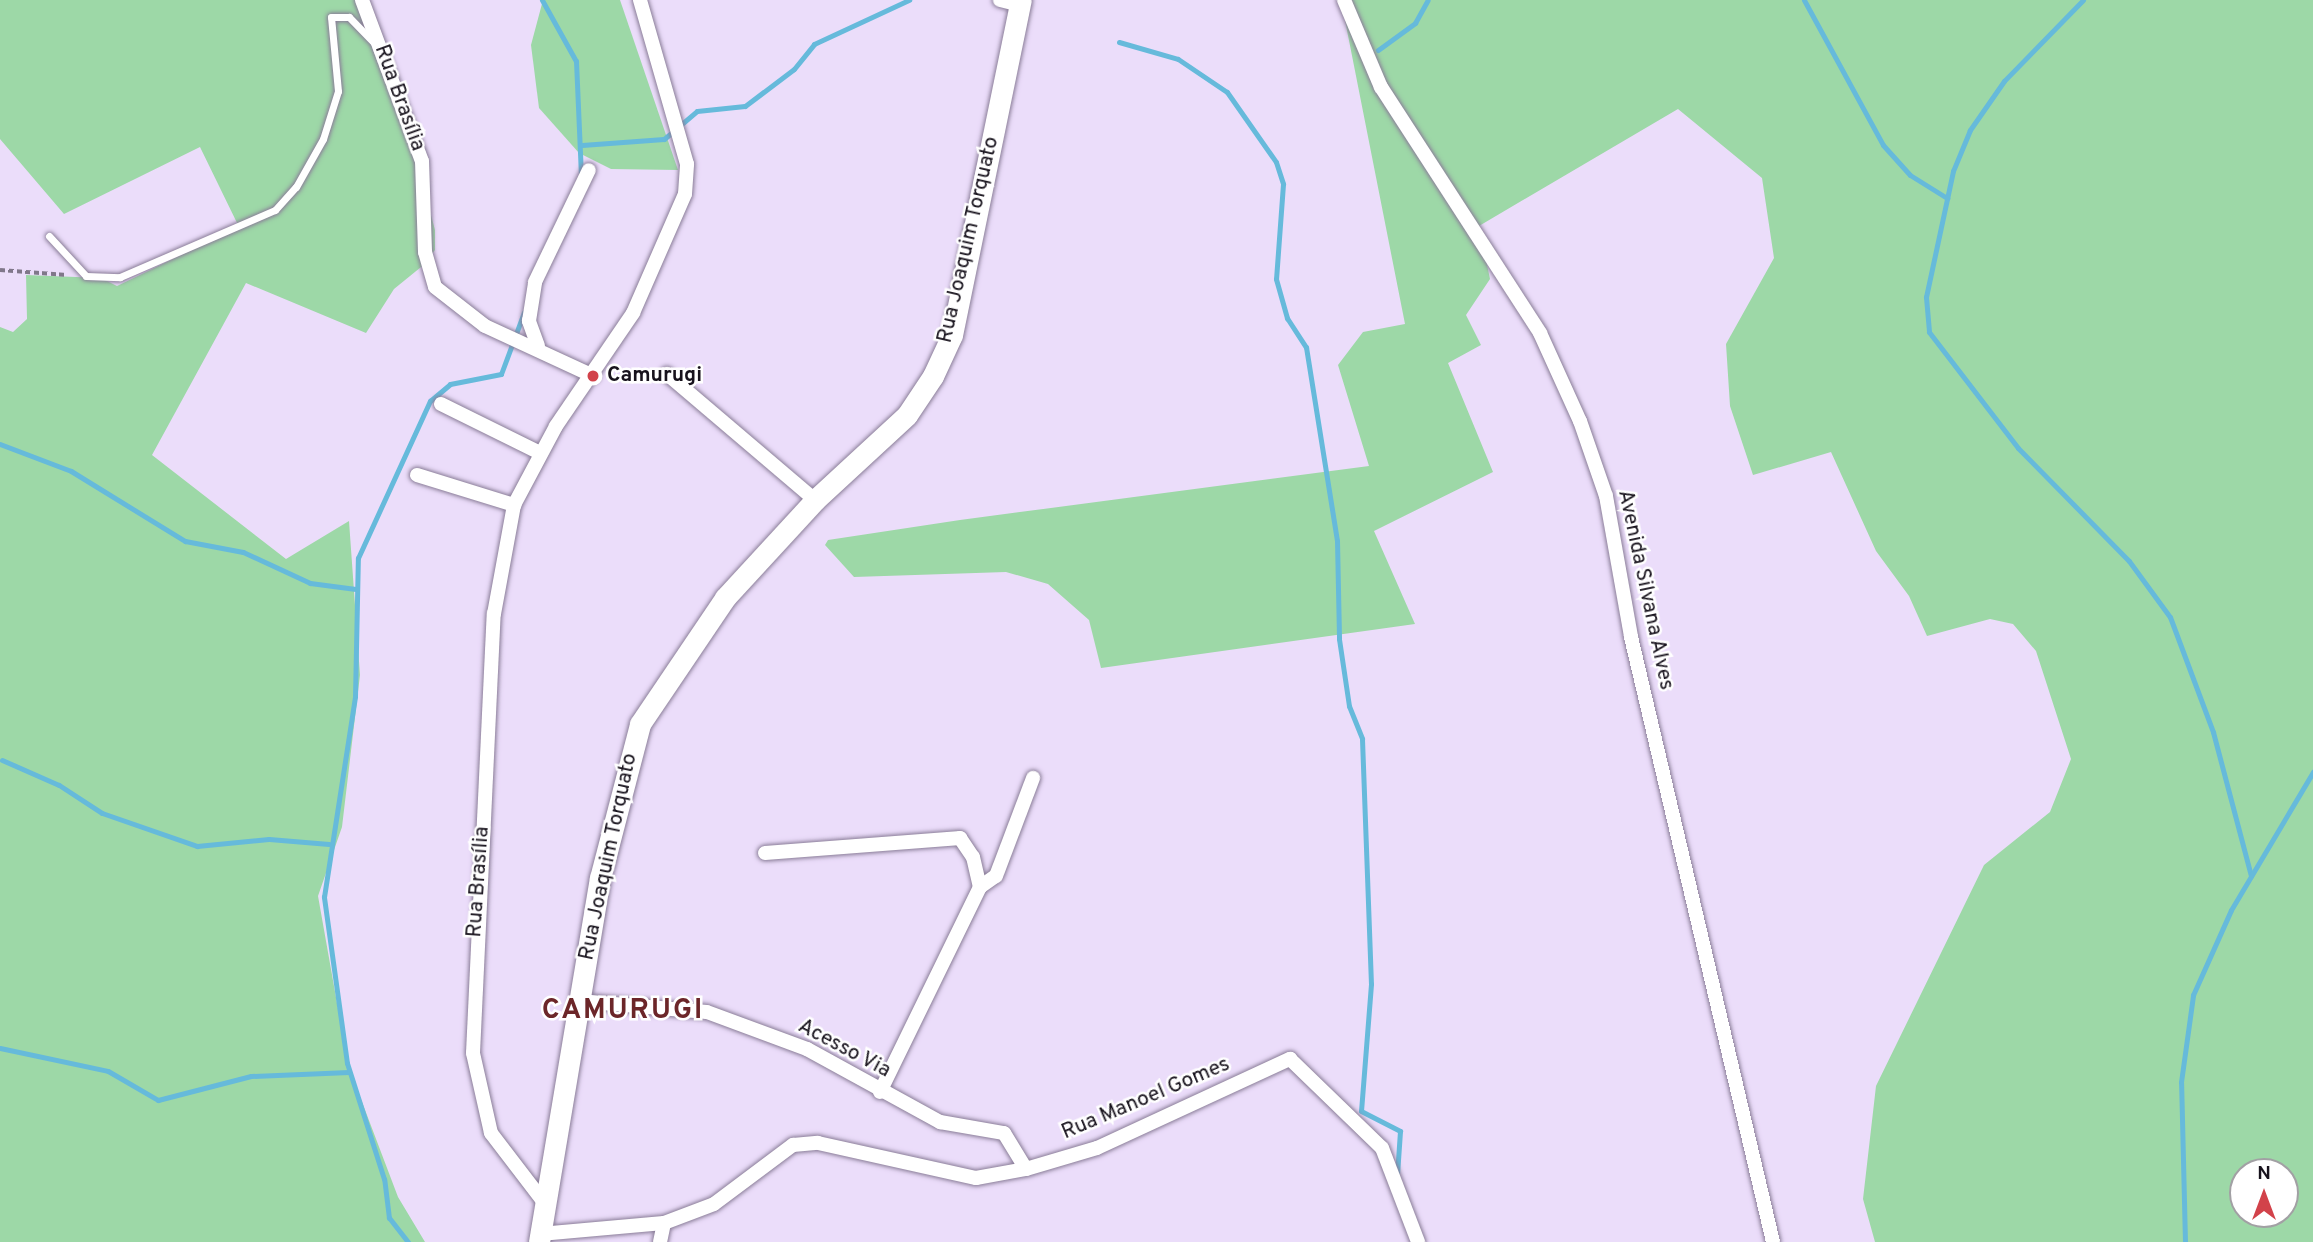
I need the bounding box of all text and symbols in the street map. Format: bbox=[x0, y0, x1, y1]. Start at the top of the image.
street label: Rua Brasília bbox=[368, 41, 430, 155]
street label: Rua Joaquim Torquato bbox=[933, 134, 1005, 346]
place label: Camurugi bbox=[607, 363, 702, 389]
marker: Camurugi bbox=[585, 368, 601, 384]
street label: Avenida Silvana Alves bbox=[1611, 487, 1679, 693]
street label: Rua Joaquim Torquato bbox=[575, 751, 643, 963]
street label: Rua Brasília bbox=[463, 826, 495, 938]
district label: CAMURUGI bbox=[543, 994, 703, 1028]
street label: Acesso Via bbox=[793, 1014, 895, 1084]
street label: Rua Manoel Gomes bbox=[1058, 1052, 1234, 1146]
north arrow bbox=[2229, 1158, 2299, 1228]
text: N bbox=[2257, 1162, 2271, 1186]

